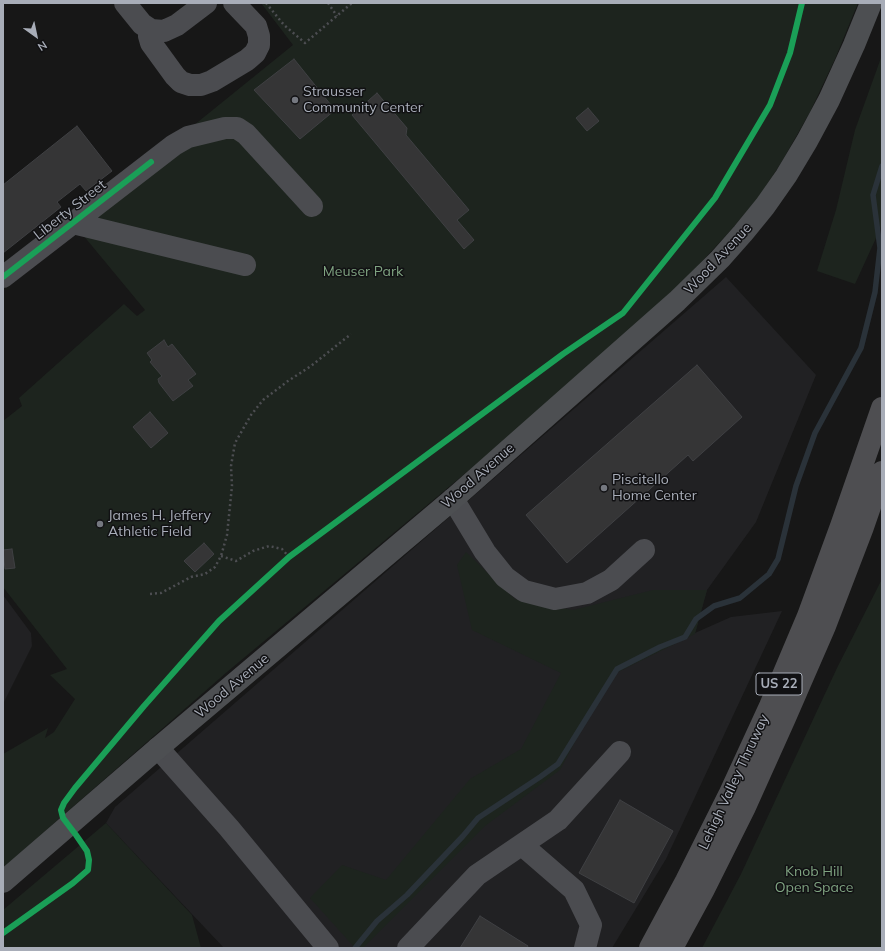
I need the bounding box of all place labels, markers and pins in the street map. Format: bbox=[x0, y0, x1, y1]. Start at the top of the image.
place label: Strausser Community Center bbox=[303, 84, 423, 116]
marker: Strausser Community Center bbox=[290, 95, 300, 105]
place label: Piscitello Home Center bbox=[612, 472, 697, 504]
marker: Piscitello Home Center bbox=[599, 483, 609, 493]
place label: James H. Jeffery Athletic Field bbox=[108, 508, 211, 540]
marker: James H. Jeffery Athletic Field bbox=[95, 519, 105, 529]

